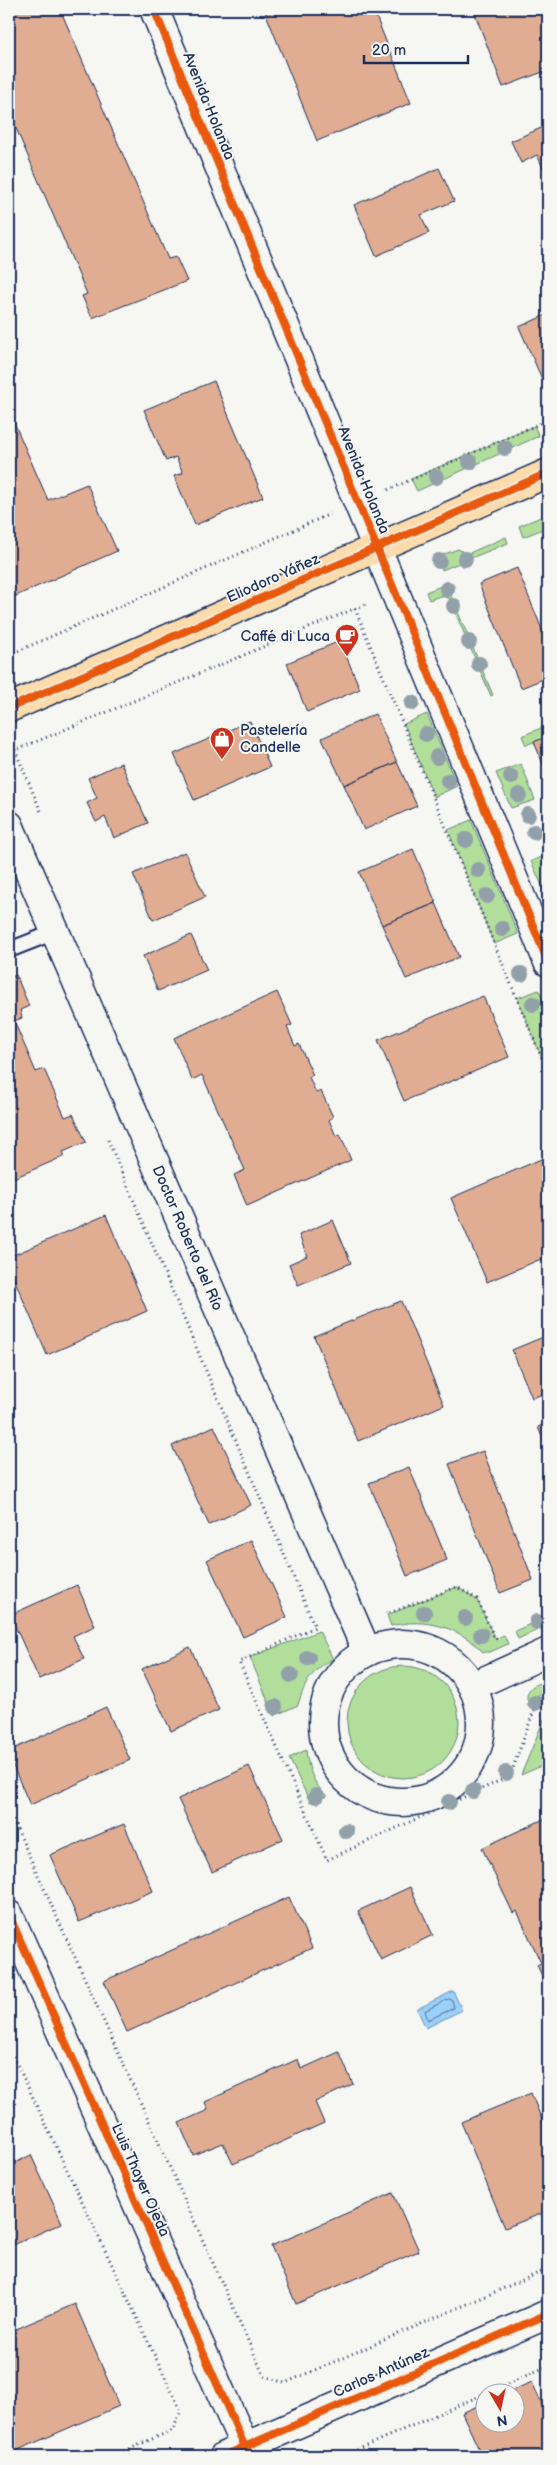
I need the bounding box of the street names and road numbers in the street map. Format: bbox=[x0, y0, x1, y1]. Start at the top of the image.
street label: Avenida Holanda bbox=[178, 50, 239, 163]
street label: Avenida Holanda bbox=[333, 424, 394, 537]
street label: Eliodoro Yáñez bbox=[224, 549, 323, 607]
street label: Doctor Roberto del Río bbox=[148, 1163, 227, 1314]
street label: Luis Thayer Ojeda bbox=[107, 2121, 174, 2240]
street label: Carlos Antúnez bbox=[330, 2343, 433, 2402]

